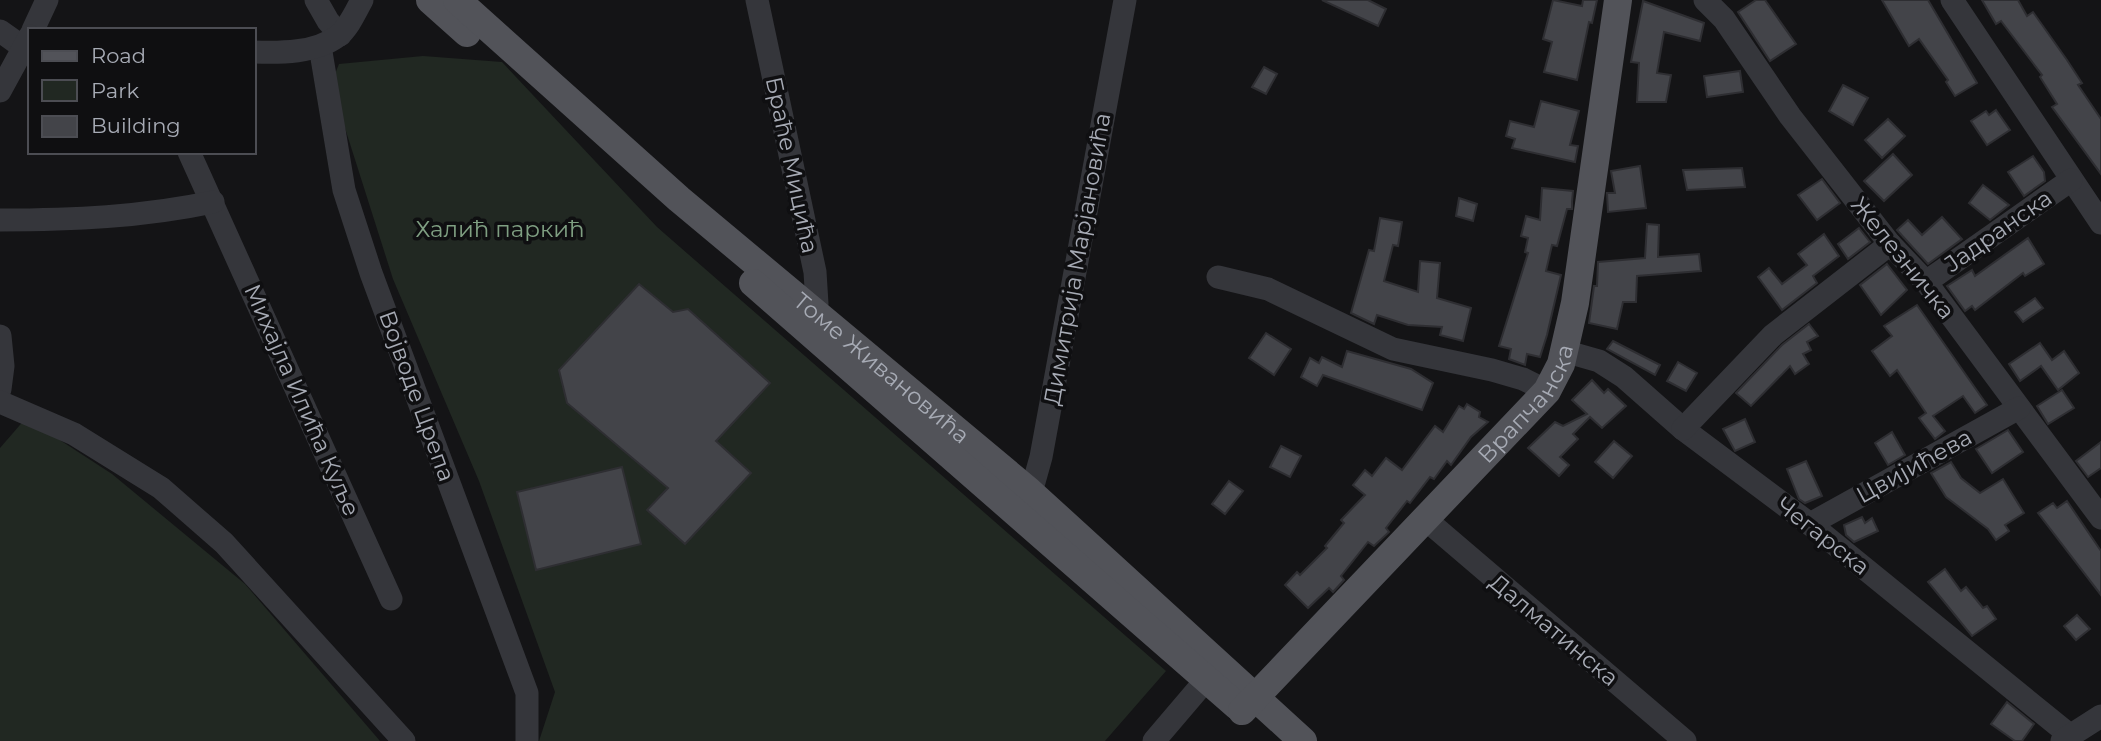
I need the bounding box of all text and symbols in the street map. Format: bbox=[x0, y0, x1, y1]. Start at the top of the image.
legend bbox=[28, 28, 256, 154]
text: Road bbox=[91, 43, 146, 68]
street label: Браће Мицића bbox=[760, 74, 824, 256]
text: Park bbox=[91, 78, 139, 103]
street label: Димитрија Марјановића bbox=[1038, 111, 1116, 407]
text: Building bbox=[91, 113, 181, 138]
street label: Јадранска bbox=[1939, 184, 2057, 278]
street label: Железничка bbox=[1845, 191, 1961, 325]
park label: Халић паркић bbox=[415, 215, 585, 243]
street label: Михајла Илића Куље bbox=[238, 280, 366, 520]
street label: Томе Живановића bbox=[788, 287, 975, 449]
street label: Војводе Црепа bbox=[373, 307, 461, 485]
street label: Врапчанска bbox=[1472, 342, 1579, 469]
street label: Цвијићева bbox=[1851, 423, 1977, 509]
street label: Чегарска bbox=[1771, 491, 1875, 581]
street label: Далматинска bbox=[1484, 568, 1624, 692]

